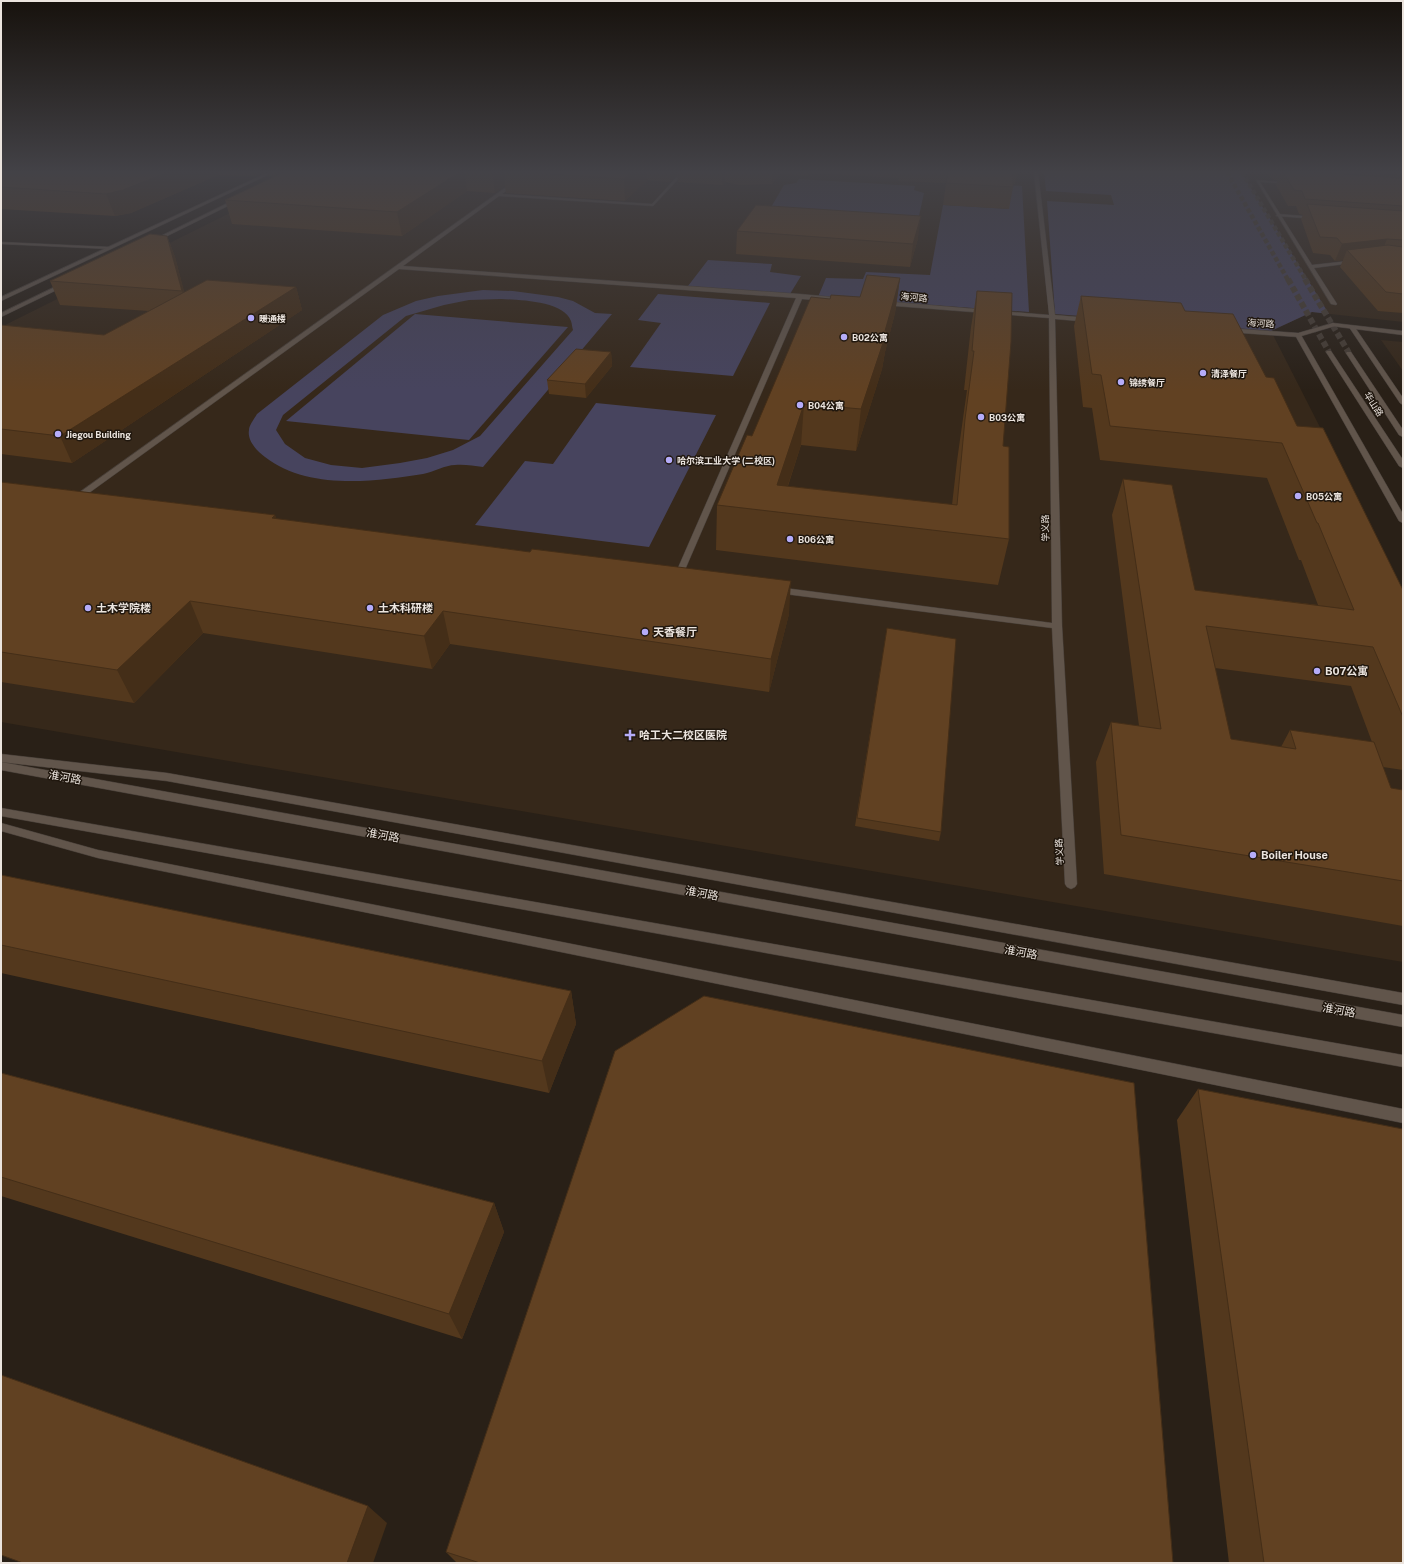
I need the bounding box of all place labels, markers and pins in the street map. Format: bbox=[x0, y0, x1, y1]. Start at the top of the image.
marker: 暖通楼 bbox=[246, 313, 256, 323]
place label: 暖通楼 bbox=[259, 313, 286, 324]
marker: B02公寓 bbox=[839, 332, 849, 342]
place label: B02公寓 bbox=[852, 332, 888, 343]
marker: 清泽餐厅 bbox=[1198, 368, 1208, 378]
place label: 清泽餐厅 bbox=[1211, 368, 1247, 379]
marker: 锦绣餐厅 bbox=[1116, 377, 1126, 387]
place label: 锦绣餐厅 bbox=[1129, 377, 1165, 388]
marker: B04公寓 bbox=[795, 400, 805, 410]
place label: B04公寓 bbox=[808, 400, 844, 411]
marker: B03公寓 bbox=[976, 412, 986, 422]
place label: B03公寓 bbox=[989, 412, 1025, 423]
marker: Jiegou Building bbox=[53, 429, 63, 439]
place label: Jiegou Building bbox=[66, 429, 131, 440]
marker: 哈尔滨工业大学 (二校区) bbox=[664, 455, 674, 465]
place label: 哈尔滨工业大学 (二校区) bbox=[677, 455, 775, 466]
marker: B05公寓 bbox=[1293, 491, 1303, 501]
place label: B05公寓 bbox=[1306, 491, 1342, 502]
marker: B06公寓 bbox=[785, 534, 795, 544]
place label: B06公寓 bbox=[798, 534, 834, 545]
place label: 土木学院楼 bbox=[96, 602, 151, 614]
place label: 土木科研楼 bbox=[378, 602, 433, 614]
marker: 土木学院楼 bbox=[83, 603, 93, 613]
marker: 土木科研楼 bbox=[365, 603, 375, 613]
place label: 天香餐厅 bbox=[653, 626, 697, 638]
marker: 天香餐厅 bbox=[640, 627, 650, 637]
place label: B07公寓 bbox=[1325, 665, 1368, 677]
marker: B07公寓 bbox=[1312, 666, 1322, 676]
marker: 哈工大二校区医院 bbox=[624, 729, 636, 741]
place label: 哈工大二校区医院 bbox=[639, 729, 727, 741]
place label: Boiler House bbox=[1261, 849, 1328, 861]
marker: Boiler House bbox=[1248, 850, 1258, 860]

